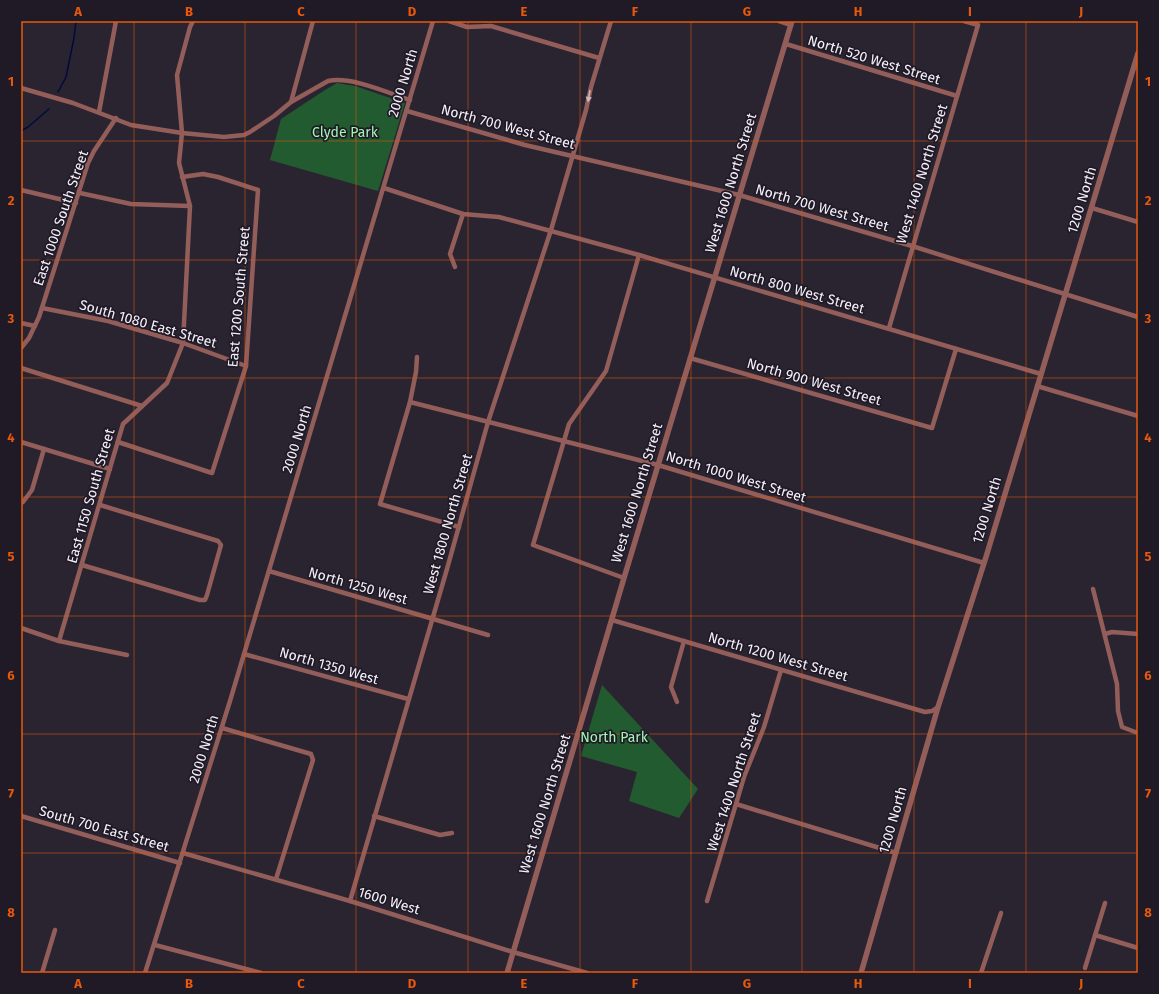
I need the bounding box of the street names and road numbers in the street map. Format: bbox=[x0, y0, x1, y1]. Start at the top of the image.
street label: North 520 West Street bbox=[806, 32, 943, 89]
street label: 2000 North bbox=[385, 47, 421, 119]
street label: North 700 West Street bbox=[439, 101, 578, 153]
street label: West 1400 North Street bbox=[893, 101, 952, 246]
street label: West 1600 North Street bbox=[702, 110, 761, 255]
street label: East 1000 South Street bbox=[30, 147, 92, 288]
street label: 1200 North bbox=[1064, 165, 1100, 235]
street label: North 700 West Street bbox=[753, 181, 891, 235]
street label: East 1200 South Street bbox=[224, 225, 254, 368]
street label: North 800 West Street bbox=[728, 263, 867, 318]
street label: South 1080 East Street bbox=[77, 296, 220, 352]
street label: North 900 West Street bbox=[745, 355, 884, 410]
street label: 2000 North bbox=[279, 403, 315, 475]
street label: West 1600 North Street bbox=[608, 420, 667, 565]
street label: East 1150 South Street bbox=[64, 426, 119, 565]
street label: North 1000 West Street bbox=[664, 448, 809, 507]
street label: West 1800 North Street bbox=[420, 451, 476, 596]
street label: 1200 North bbox=[969, 475, 1005, 545]
street label: North 1250 West bbox=[306, 564, 410, 609]
street label: North 1200 West Street bbox=[706, 629, 851, 685]
street label: North 1350 West bbox=[277, 644, 381, 689]
street label: West 1400 North Street bbox=[703, 709, 765, 854]
street label: 2000 North bbox=[186, 713, 222, 785]
street label: West 1600 North Street bbox=[516, 731, 575, 876]
street label: 1200 North bbox=[875, 785, 911, 855]
street label: South 700 East Street bbox=[37, 802, 172, 856]
street label: 1600 West bbox=[356, 884, 423, 919]

